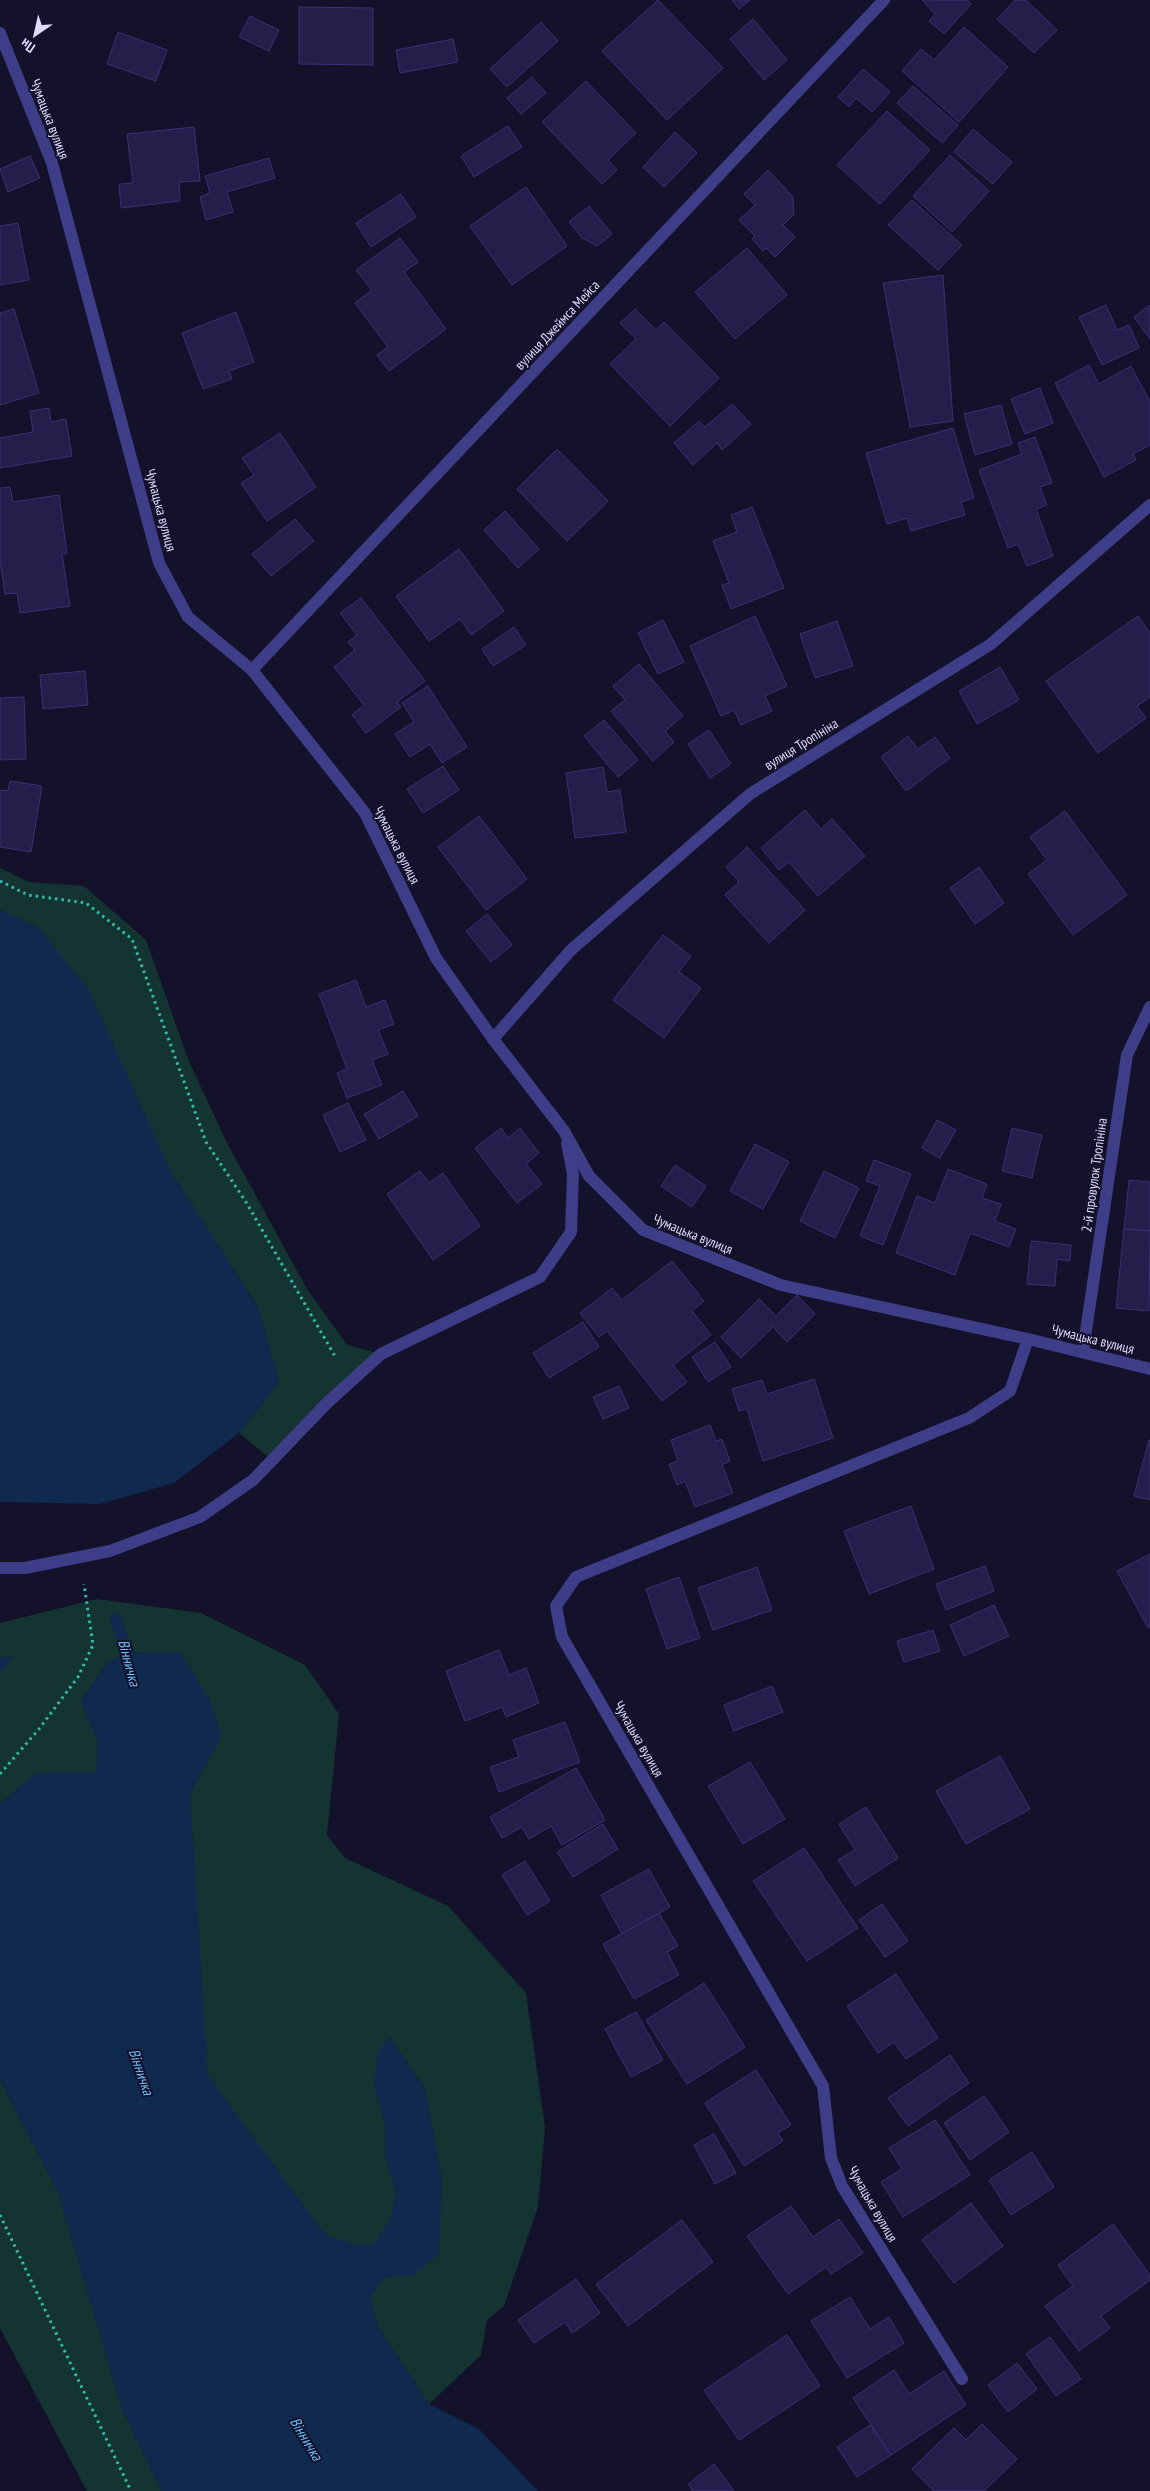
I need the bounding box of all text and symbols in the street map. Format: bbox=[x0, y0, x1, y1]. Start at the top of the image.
north arrow bbox=[10, 10, 60, 60]
text: Пн bbox=[17, 35, 38, 57]
street label: Чумацька вулиця bbox=[26, 76, 74, 162]
street label: вулиця Джеймса Мейса bbox=[511, 276, 603, 374]
street label: Чумацька вулиця bbox=[141, 467, 181, 553]
street label: вулиця Тропініна bbox=[761, 714, 841, 774]
street label: Чумацька вулиця bbox=[370, 803, 424, 887]
street label: 2-й провулок Тропініна bbox=[1077, 1117, 1111, 1233]
street label: Чумацька вулиця bbox=[650, 1210, 736, 1258]
street label: Чумацька вулиця bbox=[1050, 1320, 1136, 1358]
water label: Вінничка bbox=[114, 1637, 145, 1689]
street label: Чумацька вулиця bbox=[610, 1698, 668, 1780]
water label: Вінничка bbox=[125, 2046, 159, 2098]
street label: Чумацька вулиця bbox=[844, 2163, 902, 2245]
water label: Вінничка bbox=[286, 2413, 327, 2465]

